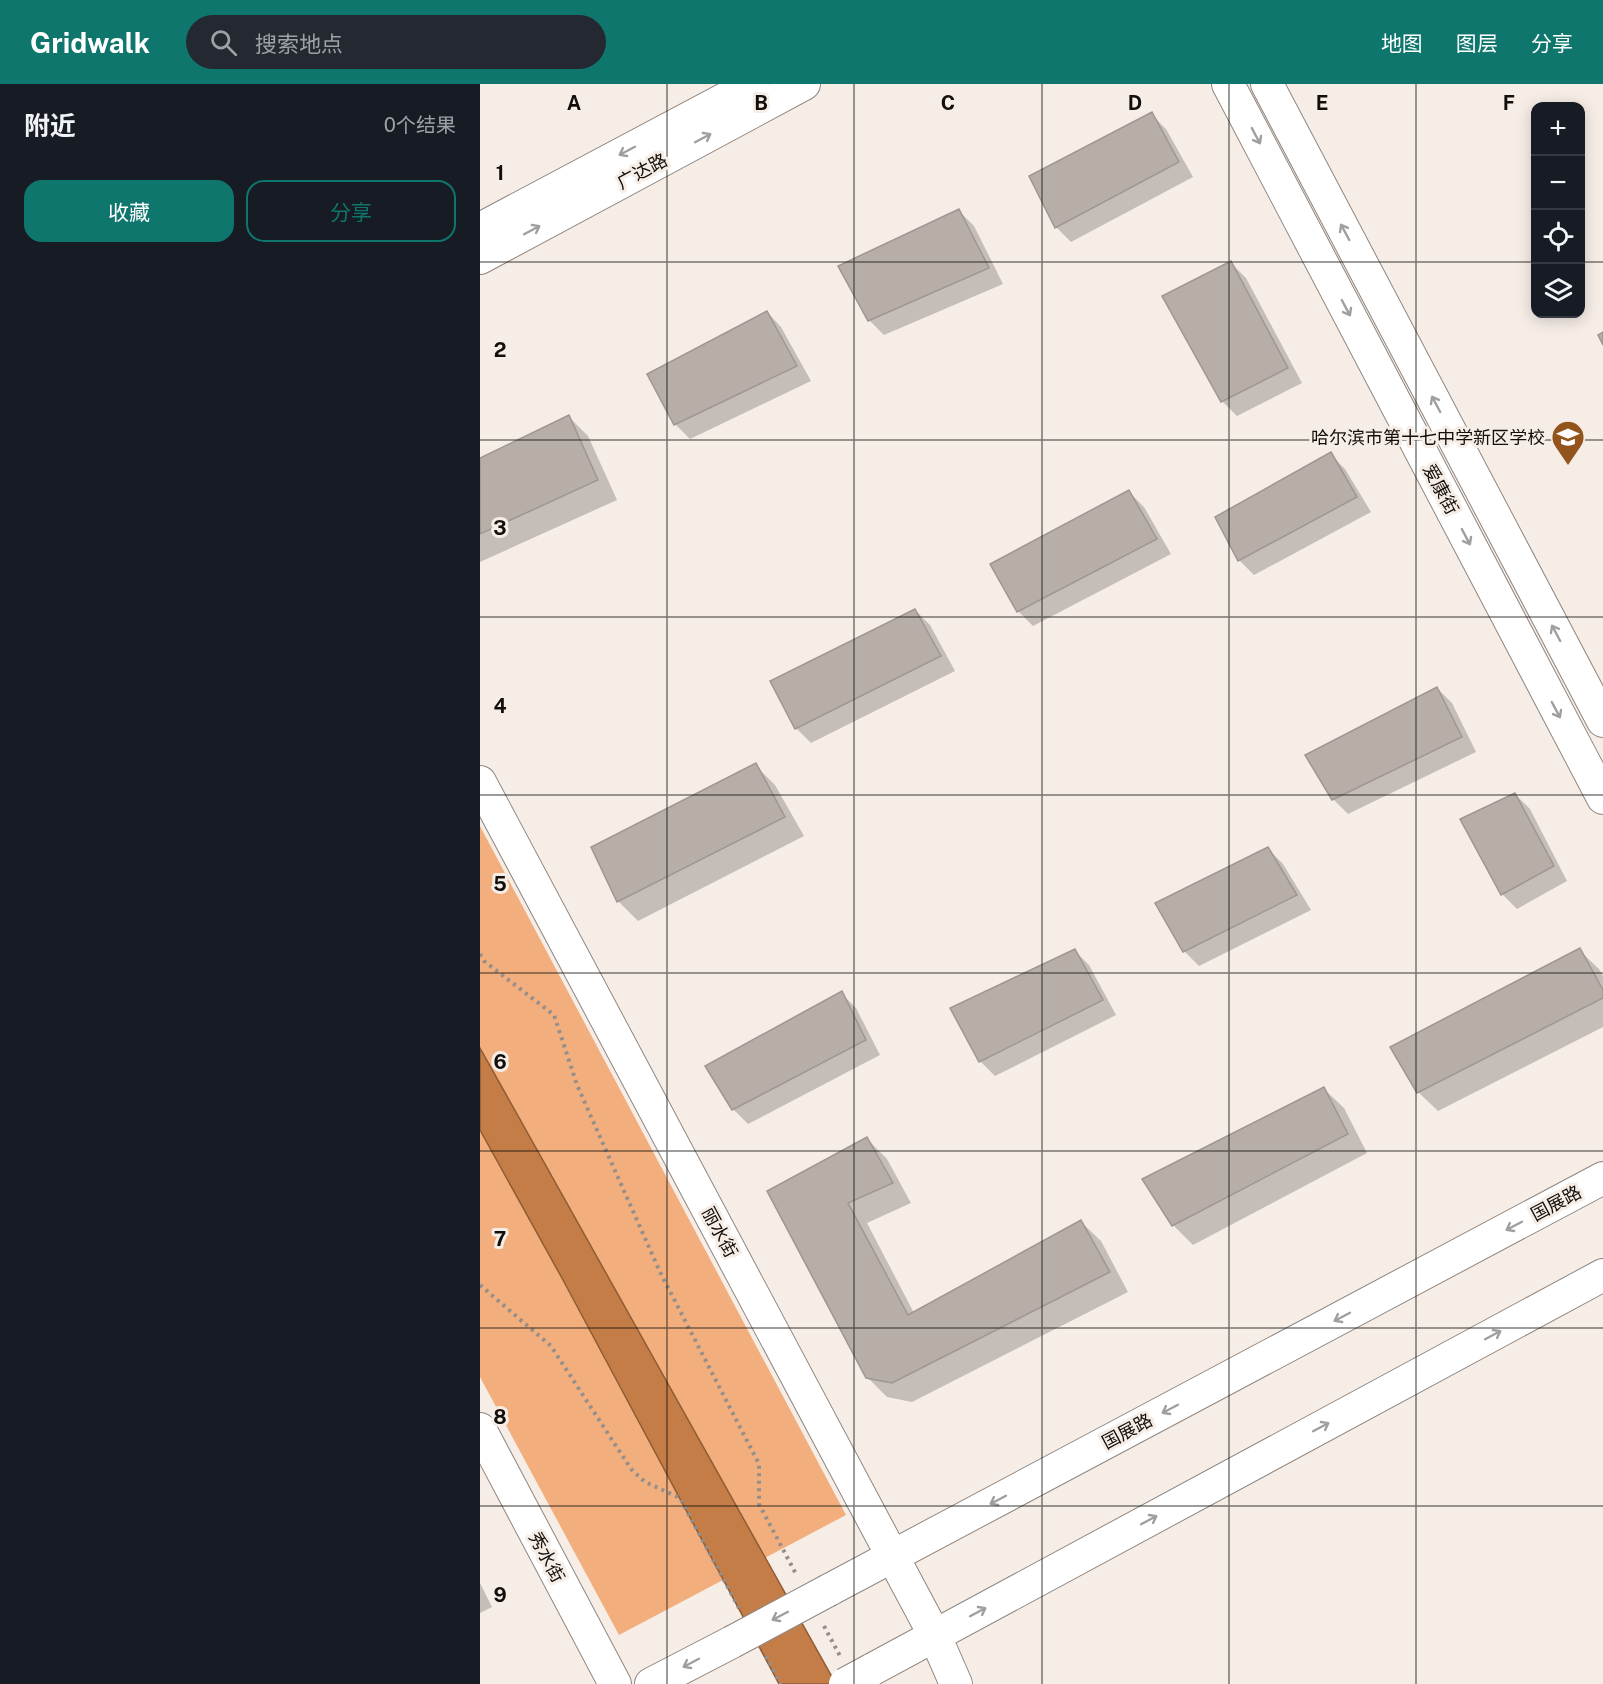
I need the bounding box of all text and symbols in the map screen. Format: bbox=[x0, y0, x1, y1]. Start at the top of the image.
search box bbox=[186, 15, 606, 69]
text: Gridwalk bbox=[30, 26, 150, 59]
icon: search bbox=[207, 26, 240, 59]
text: 搜索地点 bbox=[255, 31, 343, 57]
text: 地图 bbox=[1381, 31, 1423, 56]
text: 图层 bbox=[1456, 31, 1498, 56]
text: 分享 bbox=[1531, 31, 1573, 56]
text: A bbox=[567, 91, 581, 115]
text: B bbox=[754, 91, 768, 115]
text: C bbox=[941, 91, 955, 115]
text: D bbox=[1128, 91, 1142, 115]
text: E bbox=[1316, 91, 1328, 115]
text: F bbox=[1503, 91, 1515, 115]
map controls bbox=[1531, 102, 1585, 318]
button: + bbox=[1531, 102, 1585, 156]
text: 附近 bbox=[24, 110, 76, 141]
text: 0个结果 bbox=[384, 113, 456, 137]
one-way arrow bbox=[1250, 127, 1262, 145]
one-way arrow bbox=[694, 132, 712, 143]
one-way arrow bbox=[619, 145, 636, 157]
street label: 广达路 bbox=[613, 149, 671, 193]
button: − bbox=[1531, 156, 1585, 210]
text: 1 bbox=[496, 161, 504, 185]
button: 收藏 bbox=[24, 180, 234, 242]
button: 分享 bbox=[246, 180, 456, 242]
button: locate bbox=[1531, 210, 1585, 264]
one-way arrow bbox=[522, 224, 540, 235]
one-way arrow bbox=[1339, 224, 1351, 241]
button: layers bbox=[1531, 264, 1585, 318]
one-way arrow bbox=[1341, 299, 1352, 317]
text: 2 bbox=[494, 338, 506, 362]
one-way arrow bbox=[1430, 396, 1441, 414]
school or university icon: 哈尔滨市第十七中学新区学校 bbox=[1550, 419, 1586, 466]
place label: 哈尔滨市第十七中学新区学校 bbox=[1311, 427, 1545, 448]
street label: 爱康街 bbox=[1419, 460, 1463, 518]
text: 3 bbox=[493, 516, 507, 540]
one-way arrow bbox=[1460, 528, 1472, 545]
one-way arrow bbox=[1550, 624, 1561, 642]
text: 4 bbox=[493, 694, 507, 718]
one-way arrow bbox=[1551, 700, 1563, 718]
text: 5 bbox=[493, 872, 507, 896]
text: 6 bbox=[493, 1050, 507, 1074]
street label: 国展路 bbox=[1527, 1181, 1585, 1225]
street label: 丽水街 bbox=[698, 1203, 742, 1261]
one-way arrow bbox=[1506, 1220, 1524, 1232]
text: 7 bbox=[494, 1227, 506, 1251]
one-way arrow bbox=[1334, 1311, 1351, 1323]
one-way arrow bbox=[1483, 1329, 1501, 1340]
one-way arrow bbox=[1162, 1403, 1179, 1415]
text: 8 bbox=[493, 1405, 507, 1429]
street label: 国展路 bbox=[1098, 1409, 1156, 1453]
one-way arrow bbox=[1312, 1421, 1329, 1433]
one-way arrow bbox=[990, 1494, 1007, 1506]
one-way arrow bbox=[1140, 1514, 1158, 1525]
street label: 秀水街 bbox=[525, 1528, 569, 1586]
text: 9 bbox=[493, 1583, 507, 1607]
one-way arrow bbox=[968, 1606, 986, 1617]
one-way arrow bbox=[772, 1611, 790, 1622]
one-way arrow bbox=[683, 1658, 701, 1669]

